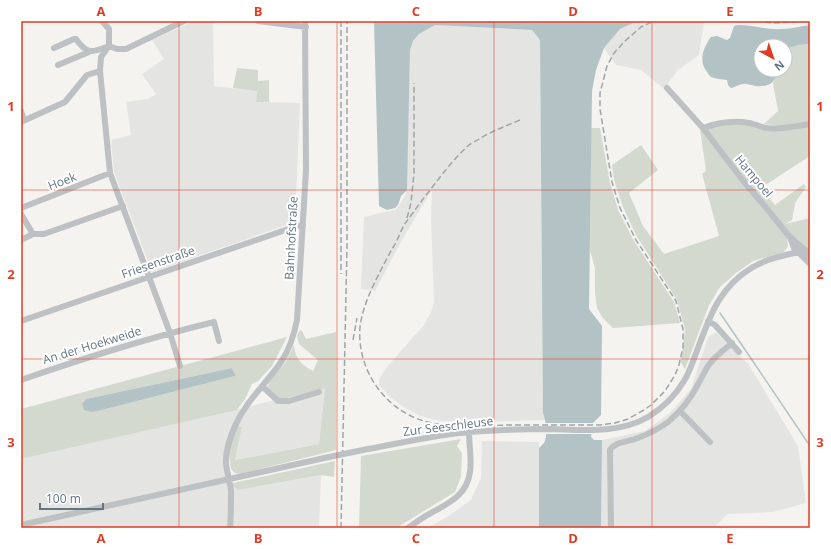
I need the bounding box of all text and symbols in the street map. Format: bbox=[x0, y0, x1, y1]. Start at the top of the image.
text: A bbox=[97, 2, 106, 20]
text: B bbox=[254, 2, 263, 20]
text: C bbox=[412, 2, 420, 20]
text: D bbox=[568, 2, 578, 20]
text: E bbox=[726, 2, 734, 20]
north arrow bbox=[753, 38, 793, 78]
text: N bbox=[771, 57, 788, 75]
text: 1 bbox=[7, 97, 15, 115]
text: 1 bbox=[816, 97, 824, 115]
street label: Hampoel bbox=[731, 151, 777, 201]
street label: Hoek bbox=[45, 168, 79, 194]
street label: Bahnhofstraße bbox=[280, 196, 302, 280]
street label: Friesenstraße bbox=[119, 241, 197, 282]
text: 2 bbox=[7, 265, 15, 283]
text: 2 bbox=[816, 265, 824, 283]
street label: An der Hoekweide bbox=[41, 322, 144, 368]
street label: Zur Seeschleuse bbox=[402, 412, 494, 440]
text: 3 bbox=[7, 433, 15, 451]
text: 3 bbox=[816, 433, 824, 451]
scale bar bbox=[40, 485, 103, 511]
text: 100 m bbox=[46, 490, 81, 507]
text: A bbox=[97, 529, 106, 547]
text: B bbox=[254, 529, 263, 547]
text: C bbox=[412, 529, 420, 547]
text: D bbox=[568, 529, 578, 547]
text: E bbox=[726, 529, 734, 547]

